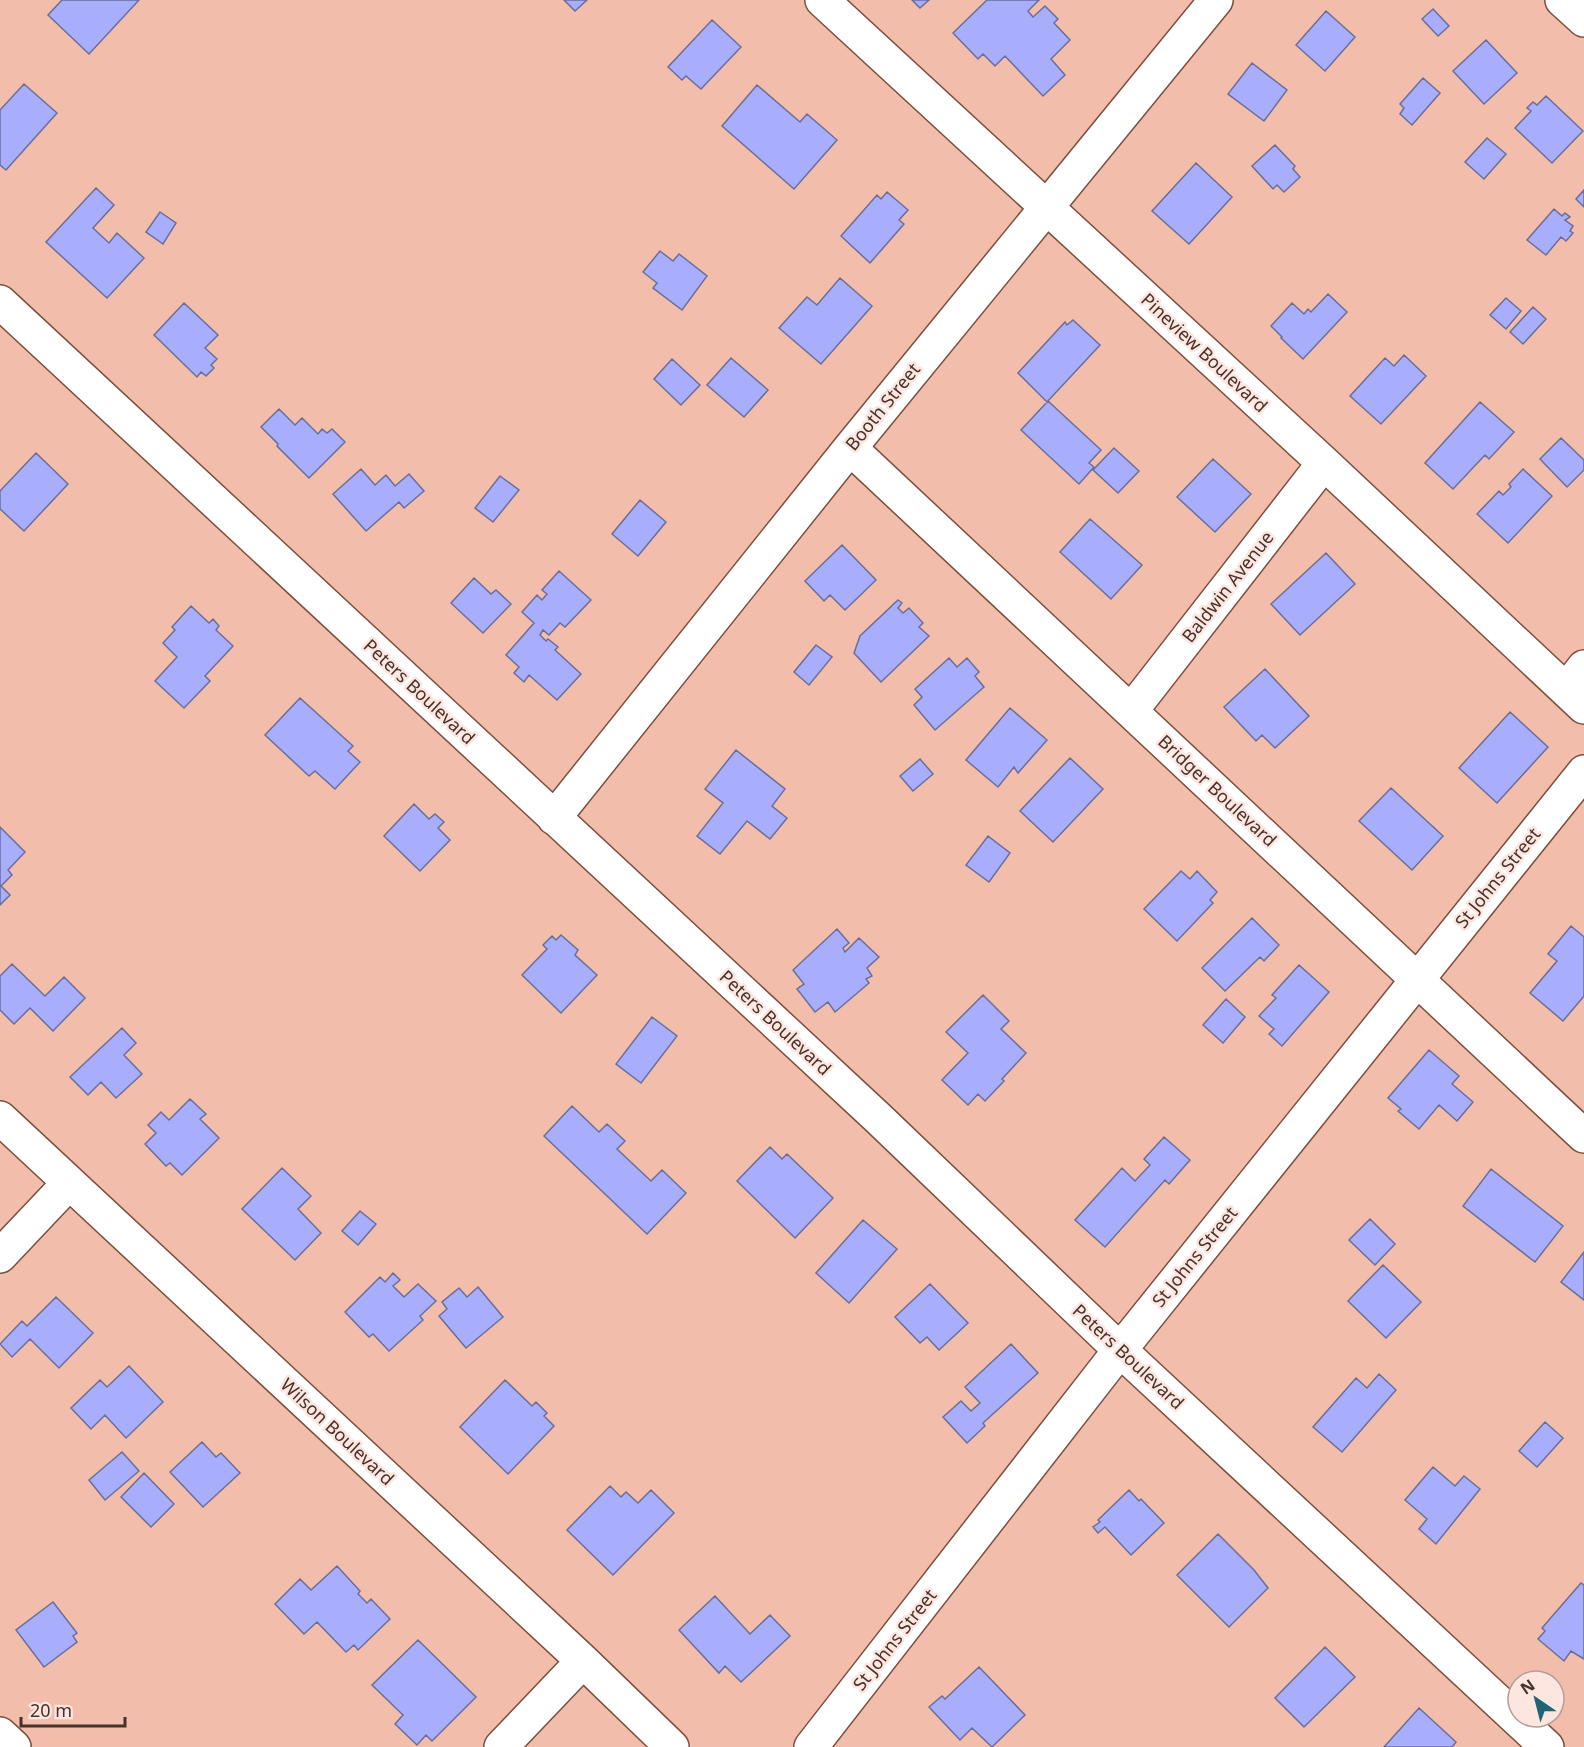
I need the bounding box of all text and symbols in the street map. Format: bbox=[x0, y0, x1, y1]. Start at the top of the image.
street label: Pineview Boulevard bbox=[1136, 287, 1273, 417]
street label: Booth Street bbox=[840, 357, 925, 455]
street label: Baldwin Avenue bbox=[1176, 526, 1278, 647]
street label: Peters Boulevard bbox=[359, 633, 481, 749]
street label: Bridger Boulevard bbox=[1153, 729, 1282, 851]
street label: St Johns Street bbox=[1449, 822, 1545, 933]
street label: Peters Boulevard bbox=[715, 964, 837, 1080]
street label: St Johns Street bbox=[1146, 1201, 1242, 1312]
street label: Peters Boulevard bbox=[1068, 1298, 1190, 1414]
street label: Wilson Boulevard bbox=[276, 1372, 400, 1490]
street label: St Johns Street bbox=[847, 1583, 942, 1695]
north arrow bbox=[1506, 1669, 1566, 1729]
text: N bbox=[1516, 1674, 1539, 1699]
scale bar bbox=[21, 1690, 124, 1728]
text: 20 m bbox=[30, 1698, 72, 1722]

